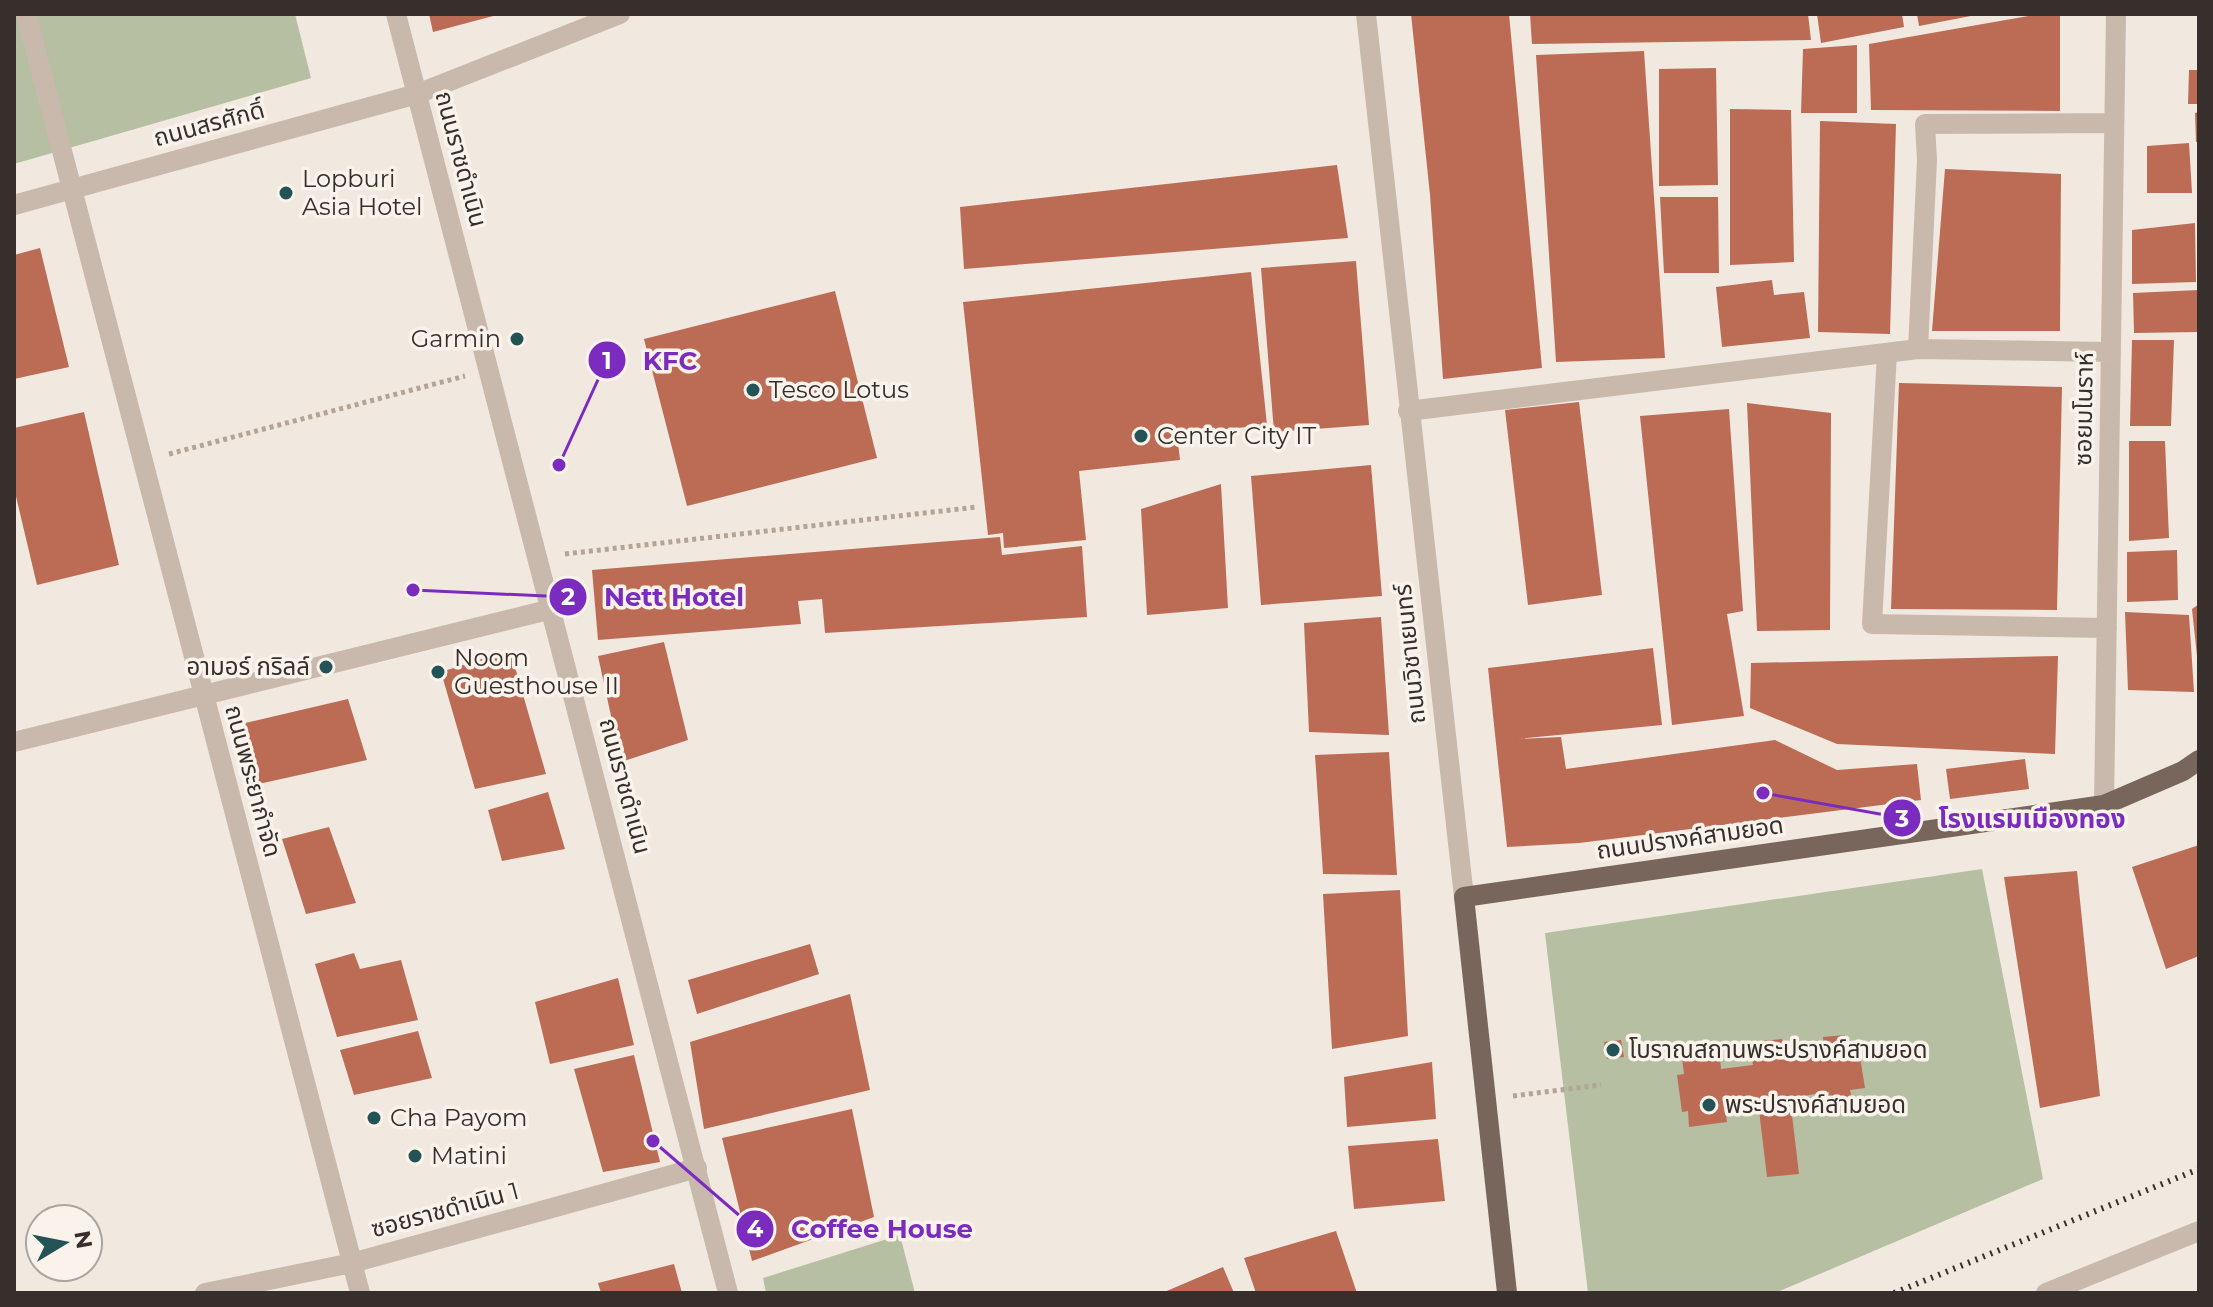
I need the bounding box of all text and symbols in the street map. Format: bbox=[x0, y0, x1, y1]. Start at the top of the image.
street label: ถนนราชดำเนิน bbox=[429, 88, 494, 230]
street label: ถนนสรศักดิ์ bbox=[150, 95, 267, 152]
place label: Lopburi Asia Hotel bbox=[302, 164, 423, 221]
marker: Lopburi Asia Hotel bbox=[277, 184, 295, 202]
place label: Garmin bbox=[411, 324, 501, 353]
marker: Garmin bbox=[508, 330, 526, 348]
callout: KFC bbox=[587, 335, 713, 385]
text: KFC bbox=[643, 345, 697, 377]
text: 1 bbox=[602, 346, 612, 375]
street label: ซอยมโนราห์ bbox=[2068, 351, 2099, 466]
place label: Tesco Lotus bbox=[769, 375, 909, 404]
marker: Tesco Lotus bbox=[744, 381, 762, 399]
place label: Center City IT bbox=[1157, 421, 1317, 450]
marker: Center City IT bbox=[1132, 427, 1150, 445]
callout: Nett Hotel bbox=[548, 572, 760, 622]
text: Nett Hotel bbox=[604, 581, 744, 613]
text: 2 bbox=[561, 582, 575, 611]
street label: ถนนวิชาเยนทร์ bbox=[1388, 582, 1431, 725]
place label: Noom Guesthouse II bbox=[454, 643, 619, 700]
place label: อามอร์ กริลล์ bbox=[186, 652, 310, 681]
marker: อามอร์ กริลล์ bbox=[317, 658, 335, 676]
marker: Noom Guesthouse II bbox=[429, 663, 447, 681]
street label: ถนนพระยากำจัด bbox=[219, 702, 288, 860]
street label: ถนนราชดำเนิน bbox=[593, 715, 658, 857]
callout: โรงแรมเมืองทอง bbox=[1882, 793, 2141, 843]
text: โรงแรมเมืองทอง bbox=[1938, 803, 2126, 835]
text: 3 bbox=[1894, 804, 1909, 833]
street label: ถนนปรางค์สามยอด bbox=[1595, 810, 1785, 865]
place label: โบราณสถานพระปรางค์สามยอด bbox=[1629, 1035, 1928, 1064]
marker: โบราณสถานพระปรางค์สามยอด bbox=[1604, 1041, 1622, 1059]
place label: พระปรางค์สามยอด bbox=[1725, 1090, 1906, 1119]
marker: พระปรางค์สามยอด bbox=[1700, 1096, 1718, 1114]
place label: Cha Payom bbox=[390, 1103, 527, 1132]
marker: Cha Payom bbox=[365, 1109, 383, 1127]
place label: Matini bbox=[431, 1141, 507, 1170]
marker: Matini bbox=[406, 1147, 424, 1165]
street label: ซอยราชดำเนิน 1 bbox=[368, 1176, 522, 1243]
north arrow bbox=[24, 1203, 104, 1283]
callout: Coffee House bbox=[735, 1204, 989, 1254]
text: Coffee House bbox=[791, 1213, 973, 1245]
text: 4 bbox=[747, 1214, 764, 1243]
text: N bbox=[68, 1229, 98, 1251]

